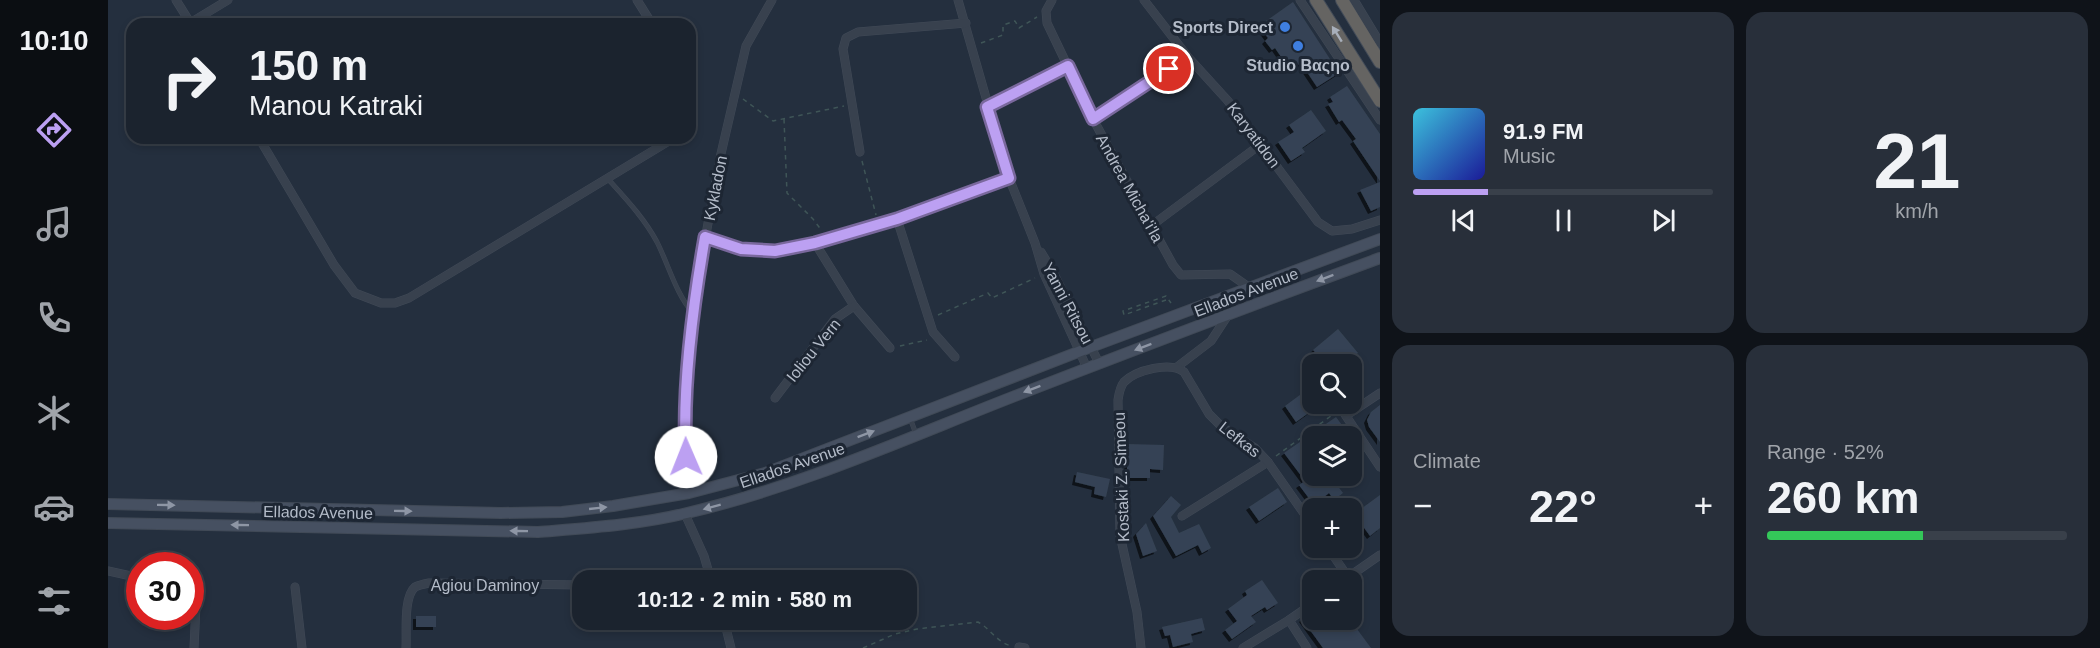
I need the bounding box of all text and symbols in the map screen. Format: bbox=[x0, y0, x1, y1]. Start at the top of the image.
place label: Sports Direct bbox=[1173, 19, 1274, 36]
marker: Sports Direct bbox=[1278, 20, 1292, 34]
text: 10:10 bbox=[19, 26, 89, 56]
one-way arrow bbox=[1332, 26, 1343, 42]
marker: Studio Βαςηο bbox=[1291, 39, 1305, 53]
icon: right bbox=[150, 42, 228, 120]
text: 150 m bbox=[249, 42, 368, 89]
pin bbox=[1143, 43, 1194, 94]
icon: arrive bbox=[1152, 52, 1185, 85]
place label: Studio Βαςηο bbox=[1246, 57, 1350, 75]
text: Manou Katraki bbox=[249, 91, 423, 121]
street label: Karyatidon bbox=[1224, 100, 1283, 171]
icon: directions bbox=[33, 109, 75, 151]
text: 21 bbox=[1874, 117, 1960, 205]
text: 91.9 FM bbox=[1503, 119, 1584, 144]
street label: Andrea Micha'i'la bbox=[1093, 131, 1166, 245]
text: Music bbox=[1503, 145, 1555, 167]
street label: Kykladon bbox=[701, 154, 730, 222]
text: km/h bbox=[1895, 200, 1939, 222]
icon: music bbox=[33, 203, 75, 245]
icon: previous bbox=[1447, 204, 1480, 237]
icon: pause bbox=[1547, 204, 1580, 237]
icon: next bbox=[1647, 204, 1680, 237]
street label: Yanni Ritsou bbox=[1039, 260, 1096, 347]
street label: Ellados Avenue bbox=[1192, 265, 1301, 320]
one-way arrow bbox=[1316, 274, 1334, 284]
icon: phone bbox=[33, 297, 75, 339]
street label: Ioliou Vern bbox=[783, 316, 844, 385]
one-way arrow bbox=[1134, 343, 1152, 352]
map controls bbox=[1302, 354, 1362, 630]
button: search bbox=[1302, 354, 1362, 414]
one-way arrow bbox=[1023, 384, 1041, 394]
icon: climate bbox=[33, 392, 75, 434]
street label: Kostaki Z. Simeou bbox=[1111, 412, 1132, 542]
street label: Lefkas bbox=[1216, 418, 1263, 461]
position arrow bbox=[654, 425, 718, 489]
button: layers bbox=[1302, 426, 1362, 486]
one-way arrow bbox=[857, 429, 875, 439]
street label: Ellados Avenue bbox=[737, 439, 847, 491]
text: Range · 52% bbox=[1767, 441, 1884, 463]
text: Climate bbox=[1413, 450, 1481, 472]
text: 260 km bbox=[1767, 472, 1920, 523]
text: 22° bbox=[1529, 481, 1597, 532]
icon: car bbox=[33, 486, 75, 528]
text: − bbox=[1413, 487, 1432, 524]
text: + bbox=[1694, 487, 1713, 524]
button: + bbox=[1302, 498, 1362, 558]
one-way arrow bbox=[157, 501, 176, 510]
one-way arrow bbox=[702, 502, 721, 512]
street label: Ellados Avenue bbox=[263, 503, 373, 522]
one-way arrow bbox=[589, 503, 608, 513]
one-way arrow bbox=[394, 506, 413, 515]
one-way arrow bbox=[230, 521, 249, 530]
one-way arrow bbox=[509, 526, 528, 536]
speed limit sign: 30 bbox=[126, 552, 204, 630]
button: − bbox=[1302, 570, 1362, 630]
street label: Agiou Daminoy bbox=[431, 577, 539, 594]
icon: filters bbox=[33, 580, 75, 622]
text: 10:12 · 2 min · 580 m bbox=[637, 587, 852, 612]

